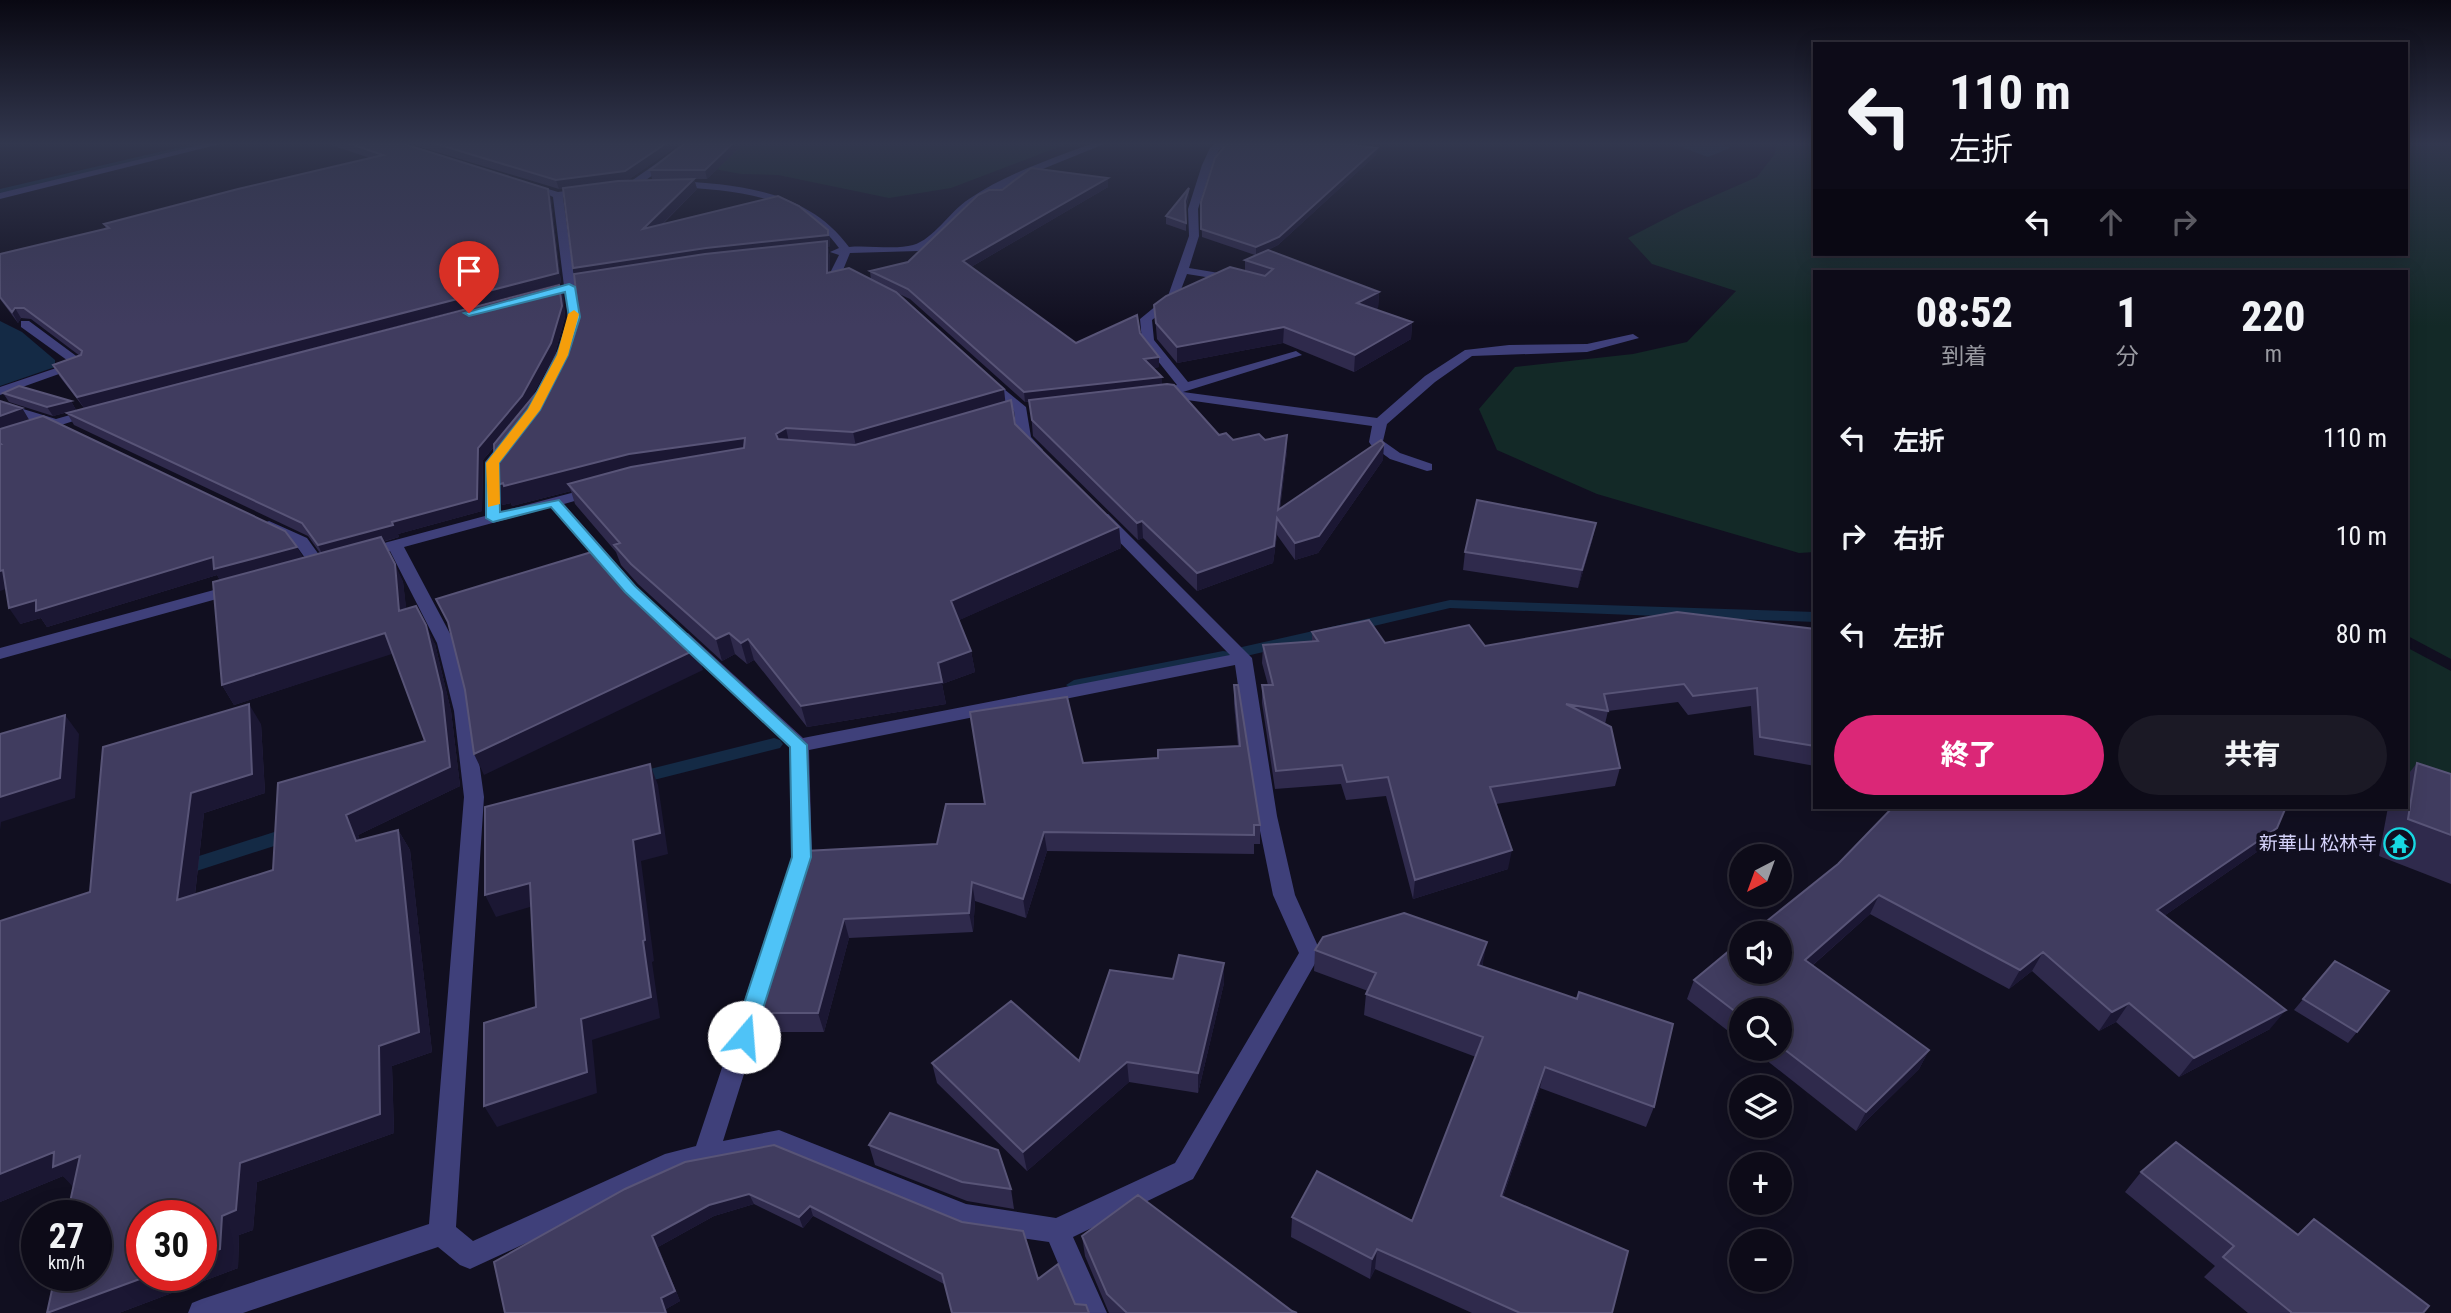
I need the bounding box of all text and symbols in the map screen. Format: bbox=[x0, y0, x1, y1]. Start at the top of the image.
text: 110 m bbox=[1949, 64, 2071, 121]
icon: left bbox=[1834, 70, 1925, 161]
text: 左折 bbox=[1949, 130, 2013, 168]
icon: left bbox=[2019, 203, 2057, 241]
icon: ahead bbox=[2092, 203, 2130, 241]
icon: right bbox=[2165, 203, 2203, 241]
pin bbox=[439, 241, 499, 313]
icon: arrive bbox=[450, 252, 488, 290]
text: 08:52 bbox=[1916, 288, 2013, 337]
text: 1 bbox=[2116, 288, 2138, 337]
text: 220 bbox=[2241, 292, 2305, 341]
text: m bbox=[2265, 341, 2282, 368]
text: 到着 bbox=[1941, 343, 1987, 370]
text: 分 bbox=[2116, 343, 2139, 370]
icon: left bbox=[1834, 419, 1872, 457]
text: 110 m bbox=[2323, 423, 2387, 453]
text: 左折 bbox=[1893, 426, 1945, 456]
icon: right bbox=[1834, 517, 1872, 555]
text: 10 m bbox=[2336, 521, 2387, 551]
text: 右折 bbox=[1893, 524, 1945, 554]
icon: left bbox=[1834, 615, 1872, 653]
text: 80 m bbox=[2336, 619, 2387, 649]
text: 左折 bbox=[1893, 622, 1945, 652]
button: 終了 bbox=[1834, 715, 2104, 795]
button: 共有 bbox=[2118, 715, 2387, 795]
temple icon: 新華山 松林寺 bbox=[2383, 826, 2417, 860]
place label: 新華山 松林寺 bbox=[2259, 832, 2377, 855]
north arrow bbox=[1729, 844, 1792, 906]
map controls bbox=[1729, 844, 1792, 1292]
button: sound bbox=[1729, 921, 1792, 984]
button: search bbox=[1729, 998, 1792, 1061]
position arrow bbox=[707, 1000, 781, 1074]
button: layers bbox=[1729, 1075, 1792, 1138]
button: + bbox=[1729, 1152, 1792, 1215]
speed limit sign: 30 bbox=[126, 1200, 217, 1291]
text: 27 bbox=[49, 1216, 84, 1257]
button: − bbox=[1729, 1229, 1792, 1292]
text: km/h bbox=[48, 1252, 85, 1273]

